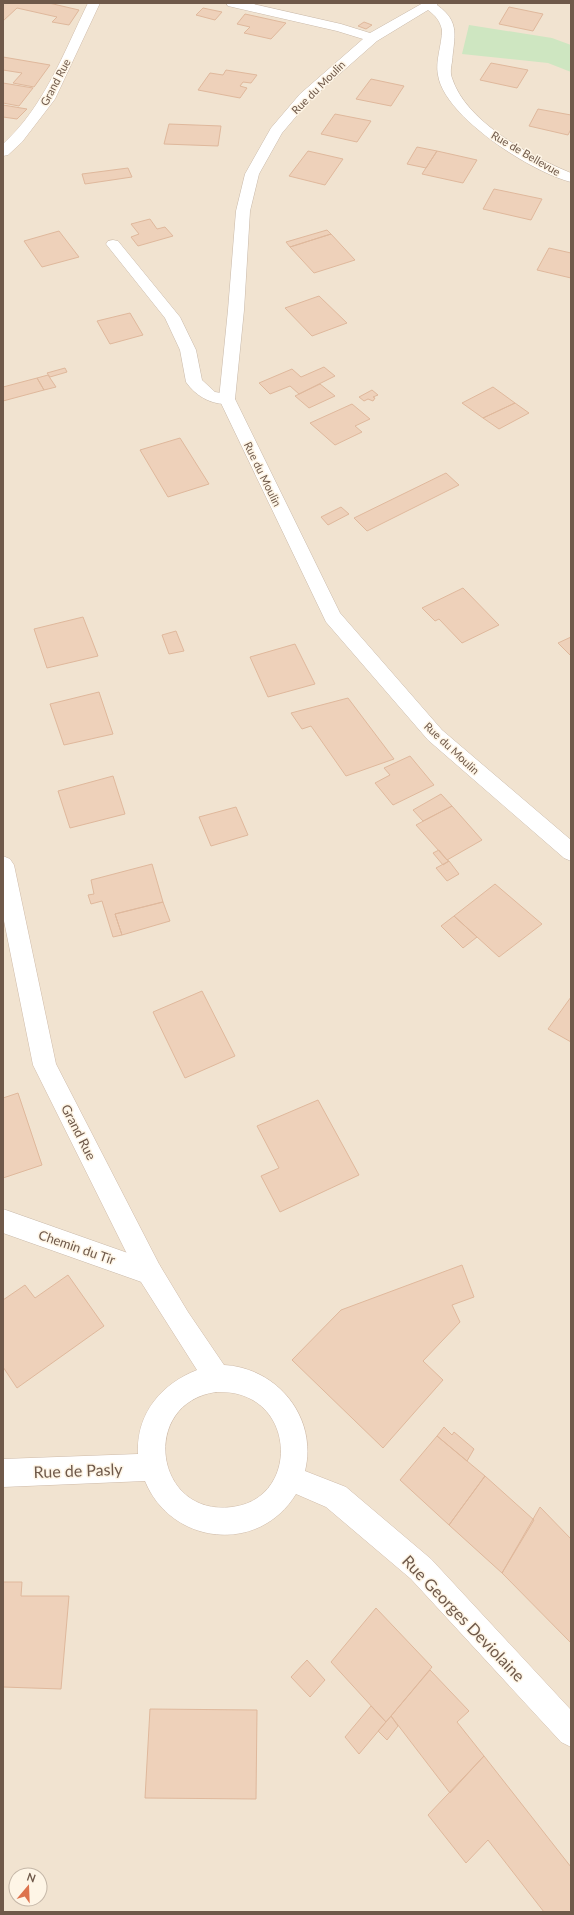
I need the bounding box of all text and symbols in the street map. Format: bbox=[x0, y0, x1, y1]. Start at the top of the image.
street label: Grand Rue bbox=[37, 56, 73, 108]
street label: Rue du Moulin bbox=[289, 58, 347, 116]
street label: Rue de Bellevue bbox=[489, 128, 563, 178]
street label: Rue du Moulin bbox=[242, 440, 284, 508]
street label: Rue du Moulin bbox=[422, 719, 482, 777]
street label: Grand Rue bbox=[58, 1101, 100, 1163]
street label: Chemin du Tir bbox=[37, 1226, 118, 1268]
street label: Rue de Pasly bbox=[33, 1459, 124, 1481]
street label: Rue Georges Deviolaine bbox=[399, 1551, 529, 1685]
north arrow bbox=[8, 1867, 48, 1907]
text: N bbox=[25, 1870, 38, 1885]

